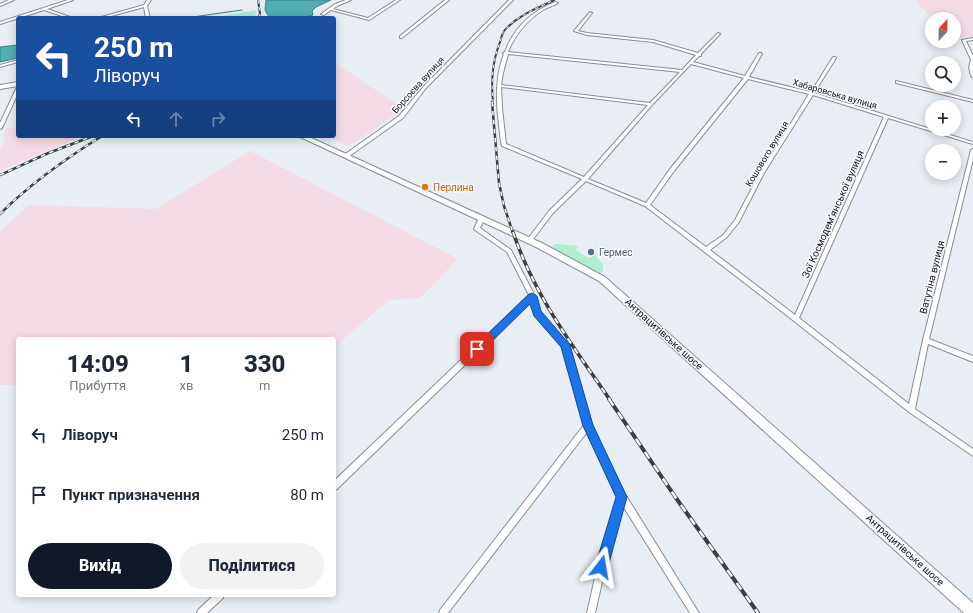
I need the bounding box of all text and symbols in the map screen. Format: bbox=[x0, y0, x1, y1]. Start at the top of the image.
north arrow bbox=[925, 12, 961, 48]
map controls bbox=[925, 12, 961, 180]
text: 250 m bbox=[94, 31, 173, 64]
icon: left bbox=[28, 32, 80, 84]
street label: Борсоєва вулиця bbox=[390, 55, 446, 115]
button: search bbox=[925, 56, 961, 92]
text: Ліворуч bbox=[94, 65, 160, 86]
street label: Хабаровська вулиця bbox=[792, 77, 878, 111]
button: + bbox=[925, 100, 961, 136]
icon: left bbox=[123, 108, 145, 130]
icon: ahead bbox=[165, 108, 187, 130]
icon: right bbox=[207, 108, 229, 130]
street label: Кошового вулиця bbox=[744, 119, 790, 188]
button: − bbox=[925, 144, 961, 180]
street label: Зої Космодем’янської вулиця bbox=[800, 149, 866, 279]
marker: Перлина bbox=[420, 182, 430, 192]
place label: Перлина bbox=[433, 182, 474, 193]
street label: Ватутіна вулиця bbox=[918, 239, 946, 315]
marker: Гермес bbox=[586, 247, 596, 257]
place label: Гермес bbox=[599, 247, 633, 258]
street label: Антрацитівське шосе bbox=[623, 296, 705, 372]
pin bbox=[460, 332, 494, 366]
icon: arrive bbox=[466, 338, 488, 360]
text: 14:09 bbox=[67, 350, 129, 378]
text: 1 bbox=[179, 350, 193, 378]
text: 330 bbox=[244, 350, 285, 378]
text: Прибуття bbox=[69, 378, 126, 393]
text: хв bbox=[179, 378, 193, 393]
text: m bbox=[259, 378, 270, 393]
icon: left bbox=[28, 424, 50, 446]
text: Ліворуч bbox=[62, 426, 118, 444]
text: 250 m bbox=[282, 426, 324, 444]
icon: arrive bbox=[28, 484, 50, 506]
text: Пункт призначення bbox=[62, 486, 200, 504]
text: 80 m bbox=[290, 486, 324, 504]
street label: Антрацитівське шосе bbox=[864, 512, 946, 588]
button: Вихід bbox=[28, 543, 172, 589]
button: Поділитися bbox=[180, 543, 324, 589]
position arrow bbox=[580, 546, 622, 588]

